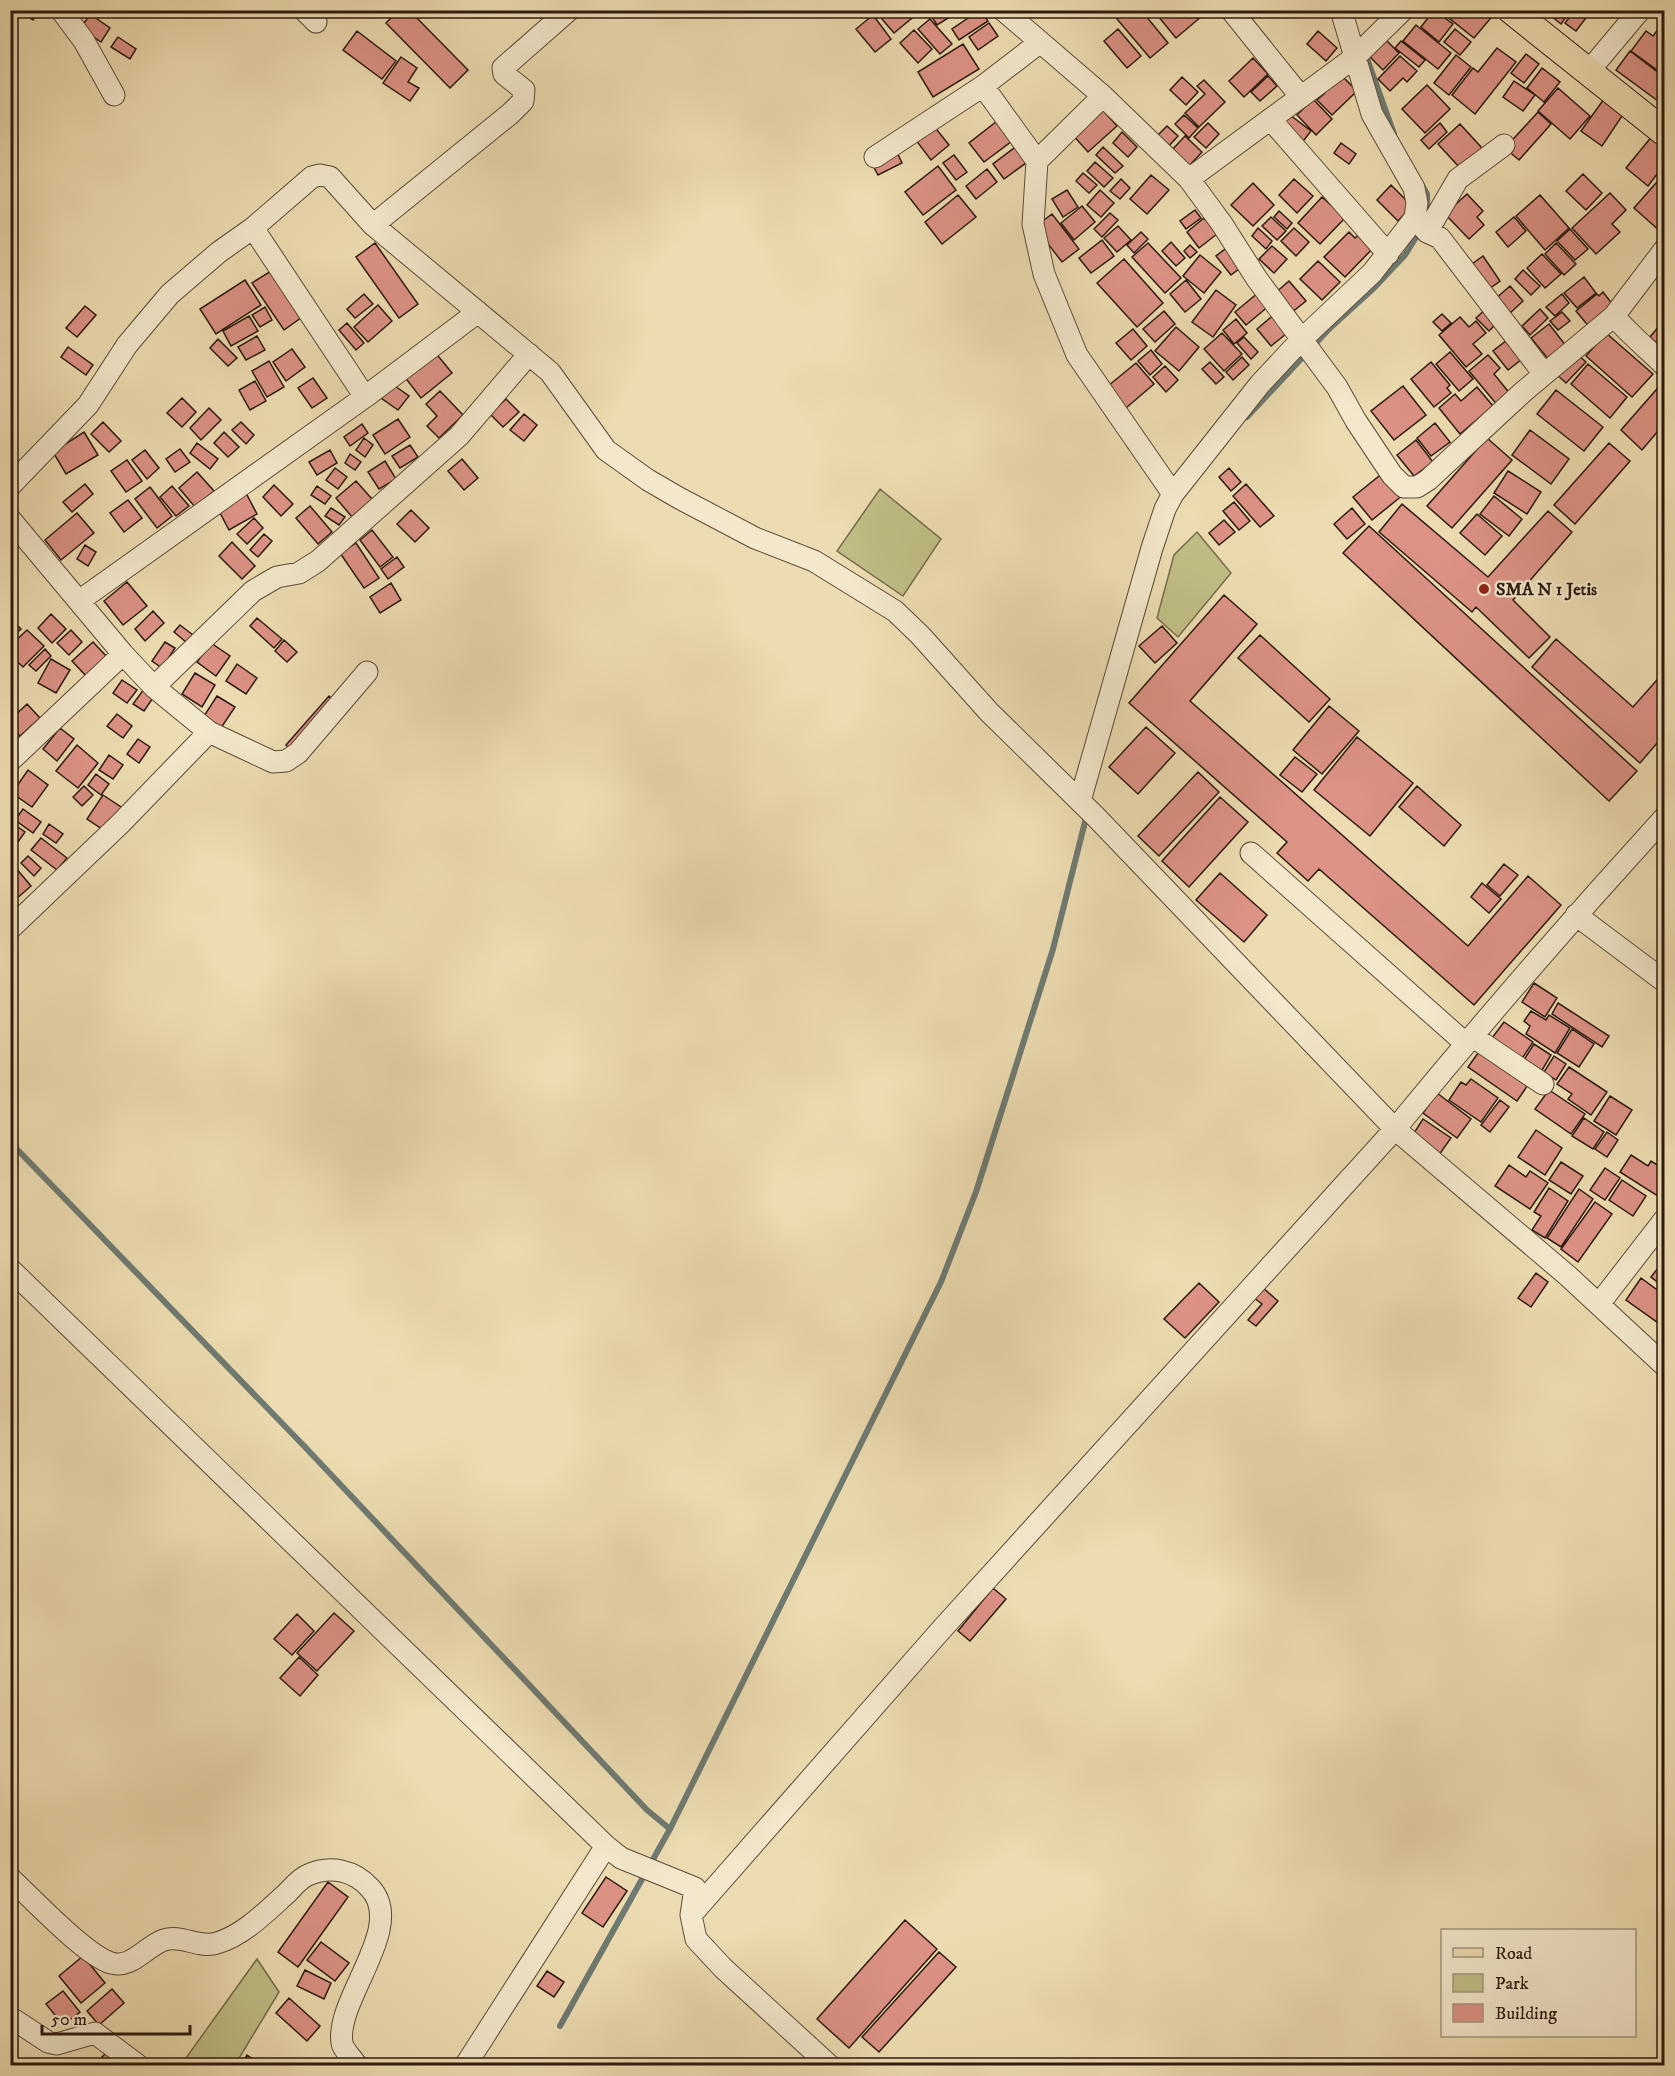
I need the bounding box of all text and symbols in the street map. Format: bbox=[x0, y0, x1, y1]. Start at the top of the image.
place label: SMA N 1 Jetis bbox=[1496, 579, 1597, 601]
marker: SMA N 1 Jetis bbox=[1477, 582, 1491, 596]
legend bbox=[1441, 1929, 1636, 2037]
text: Road bbox=[1495, 1943, 1532, 1965]
text: Park bbox=[1495, 1973, 1529, 1995]
scale bar bbox=[42, 1998, 190, 2036]
text: Building bbox=[1495, 2003, 1557, 2025]
text: 50 m bbox=[51, 2009, 87, 2031]

